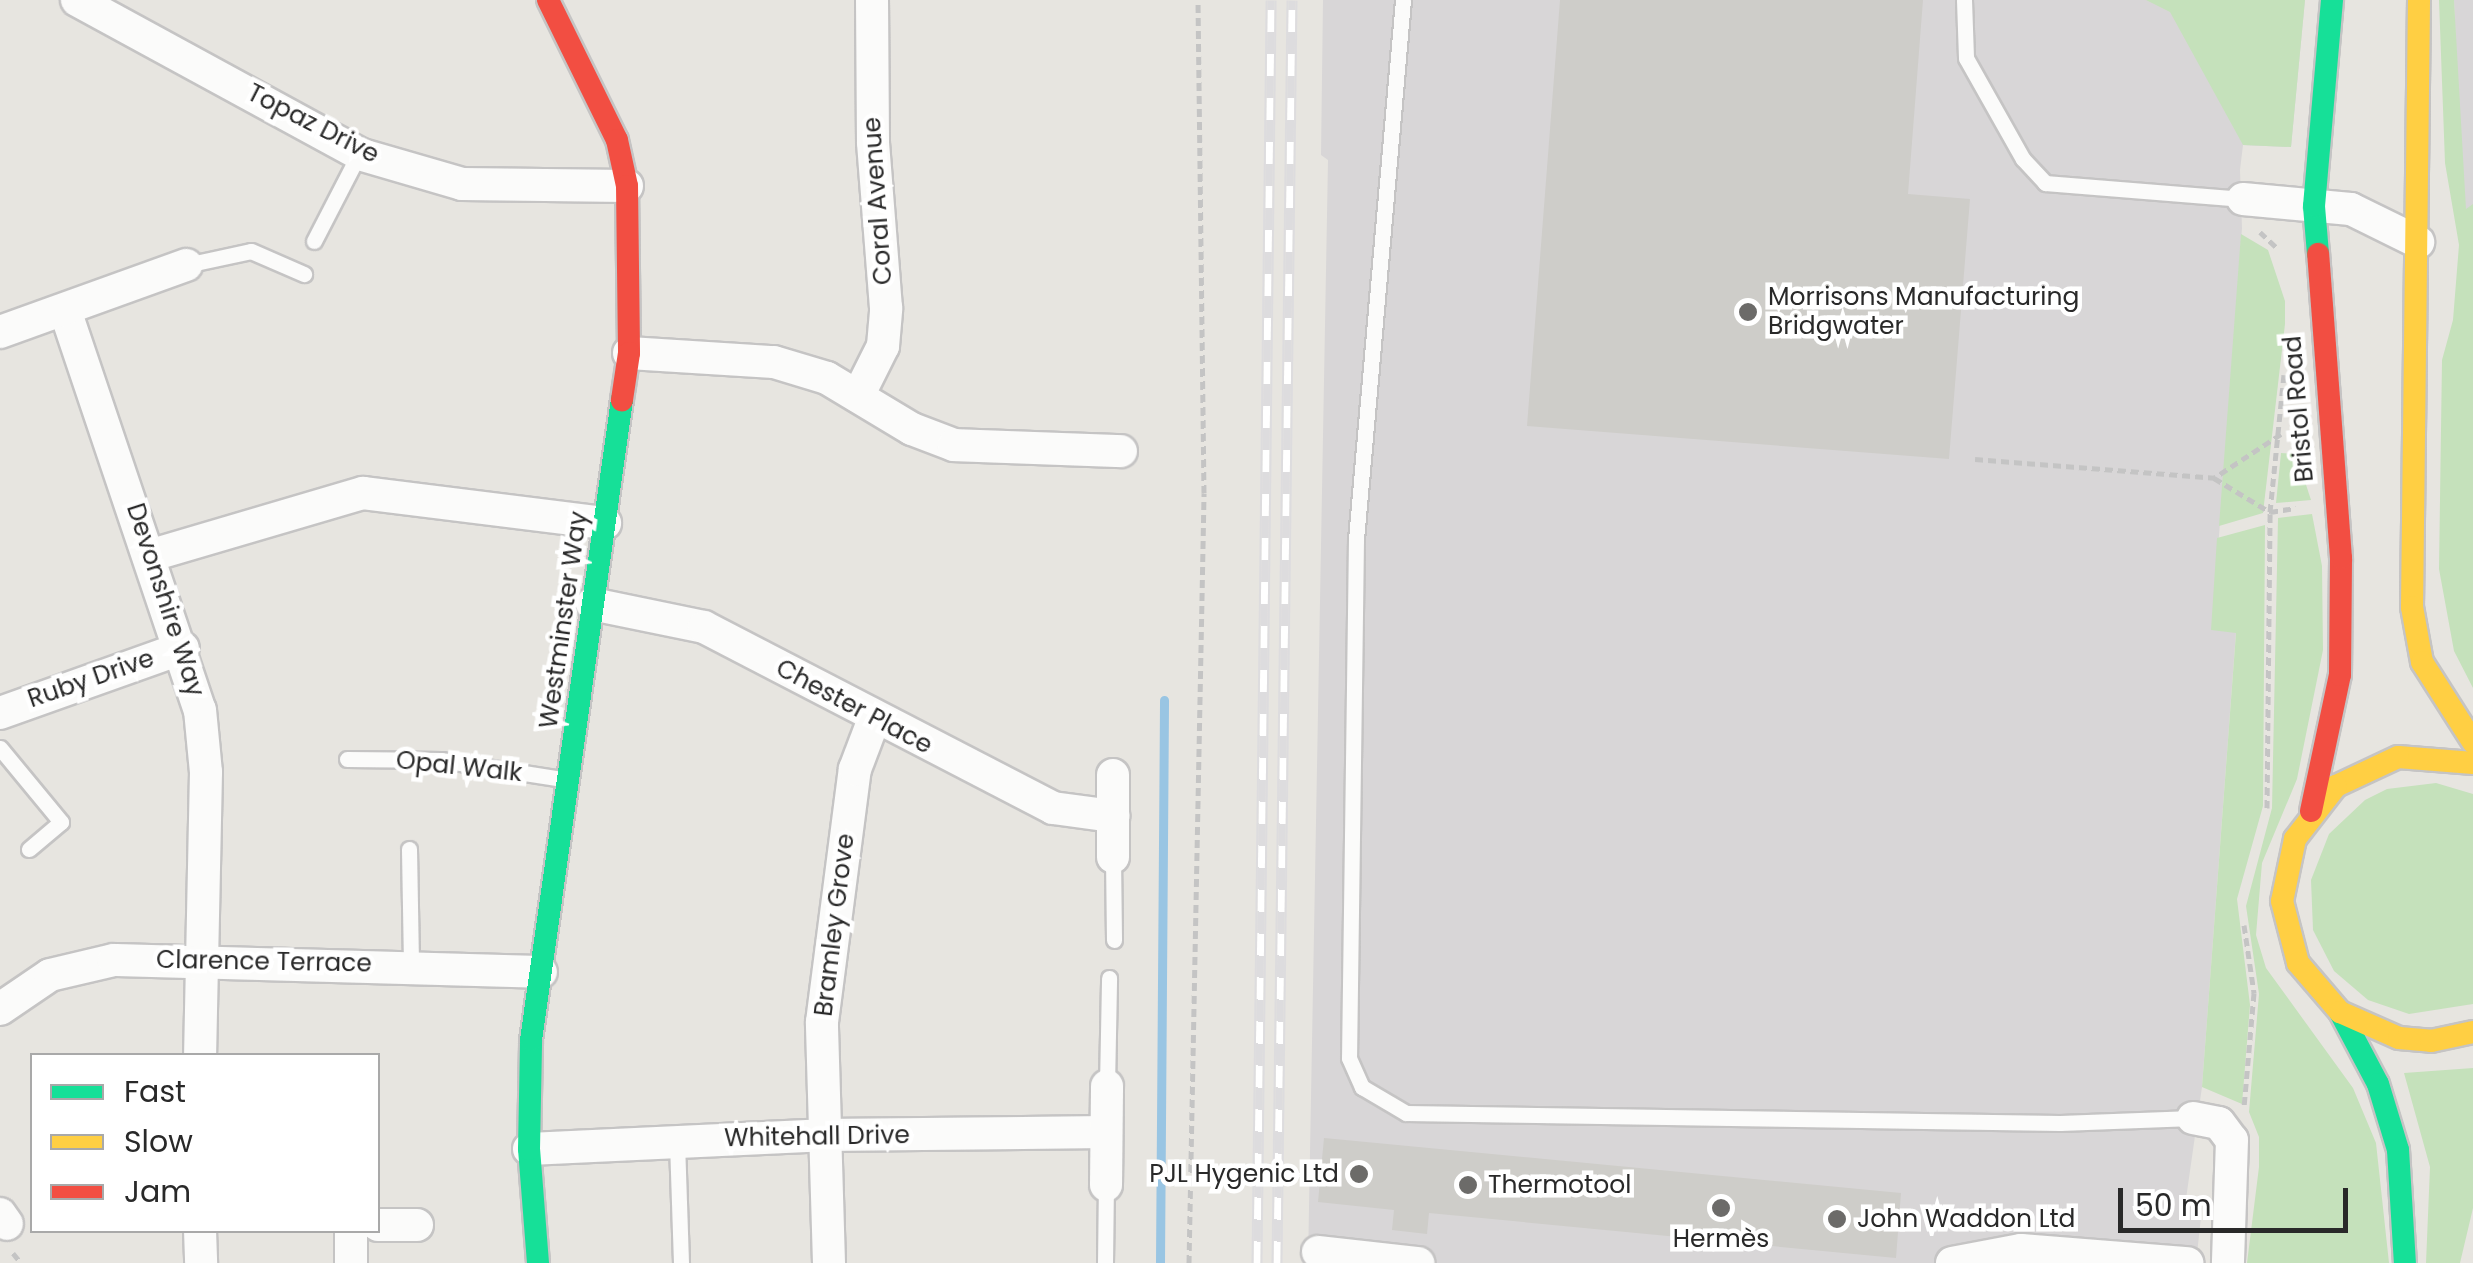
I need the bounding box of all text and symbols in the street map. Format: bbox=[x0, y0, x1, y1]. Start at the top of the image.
street label: Topaz Drive bbox=[242, 78, 384, 170]
street label: Coral Avenue bbox=[857, 116, 899, 286]
place label: Morrisons Manufacturing Bridgwater bbox=[1768, 283, 2079, 342]
marker: Morrisons Manufacturing Bridgwater bbox=[1737, 301, 1759, 323]
street label: Bristol Road bbox=[2278, 335, 2320, 483]
street label: Devonshire Way bbox=[120, 500, 210, 700]
street label: Westminster Way bbox=[534, 509, 594, 731]
street label: Ruby Drive bbox=[24, 643, 158, 715]
street label: Chester Place bbox=[771, 653, 937, 761]
street label: Opal Walk bbox=[394, 745, 524, 789]
street label: Bramley Grove bbox=[809, 832, 861, 1018]
street label: Clarence Terrace bbox=[156, 945, 372, 979]
legend bbox=[30, 1053, 380, 1233]
text: Fast bbox=[124, 1070, 186, 1113]
text: Slow bbox=[124, 1120, 193, 1163]
street label: Whitehall Drive bbox=[724, 1120, 910, 1154]
place label: PJL Hygenic Ltd bbox=[1149, 1159, 1339, 1189]
marker: PJL Hygenic Ltd bbox=[1348, 1163, 1370, 1185]
scale bar bbox=[2123, 1168, 2353, 1230]
text: Jam bbox=[124, 1170, 191, 1213]
place label: Thermotool bbox=[1488, 1170, 1631, 1200]
marker: Thermotool bbox=[1457, 1174, 1479, 1196]
text: 50 m bbox=[2135, 1184, 2212, 1227]
marker: Hermès bbox=[1710, 1197, 1732, 1219]
place label: John Waddon Ltd bbox=[1857, 1204, 2075, 1234]
marker: John Waddon Ltd bbox=[1826, 1208, 1848, 1230]
place label: Hermès bbox=[1673, 1224, 1769, 1254]

